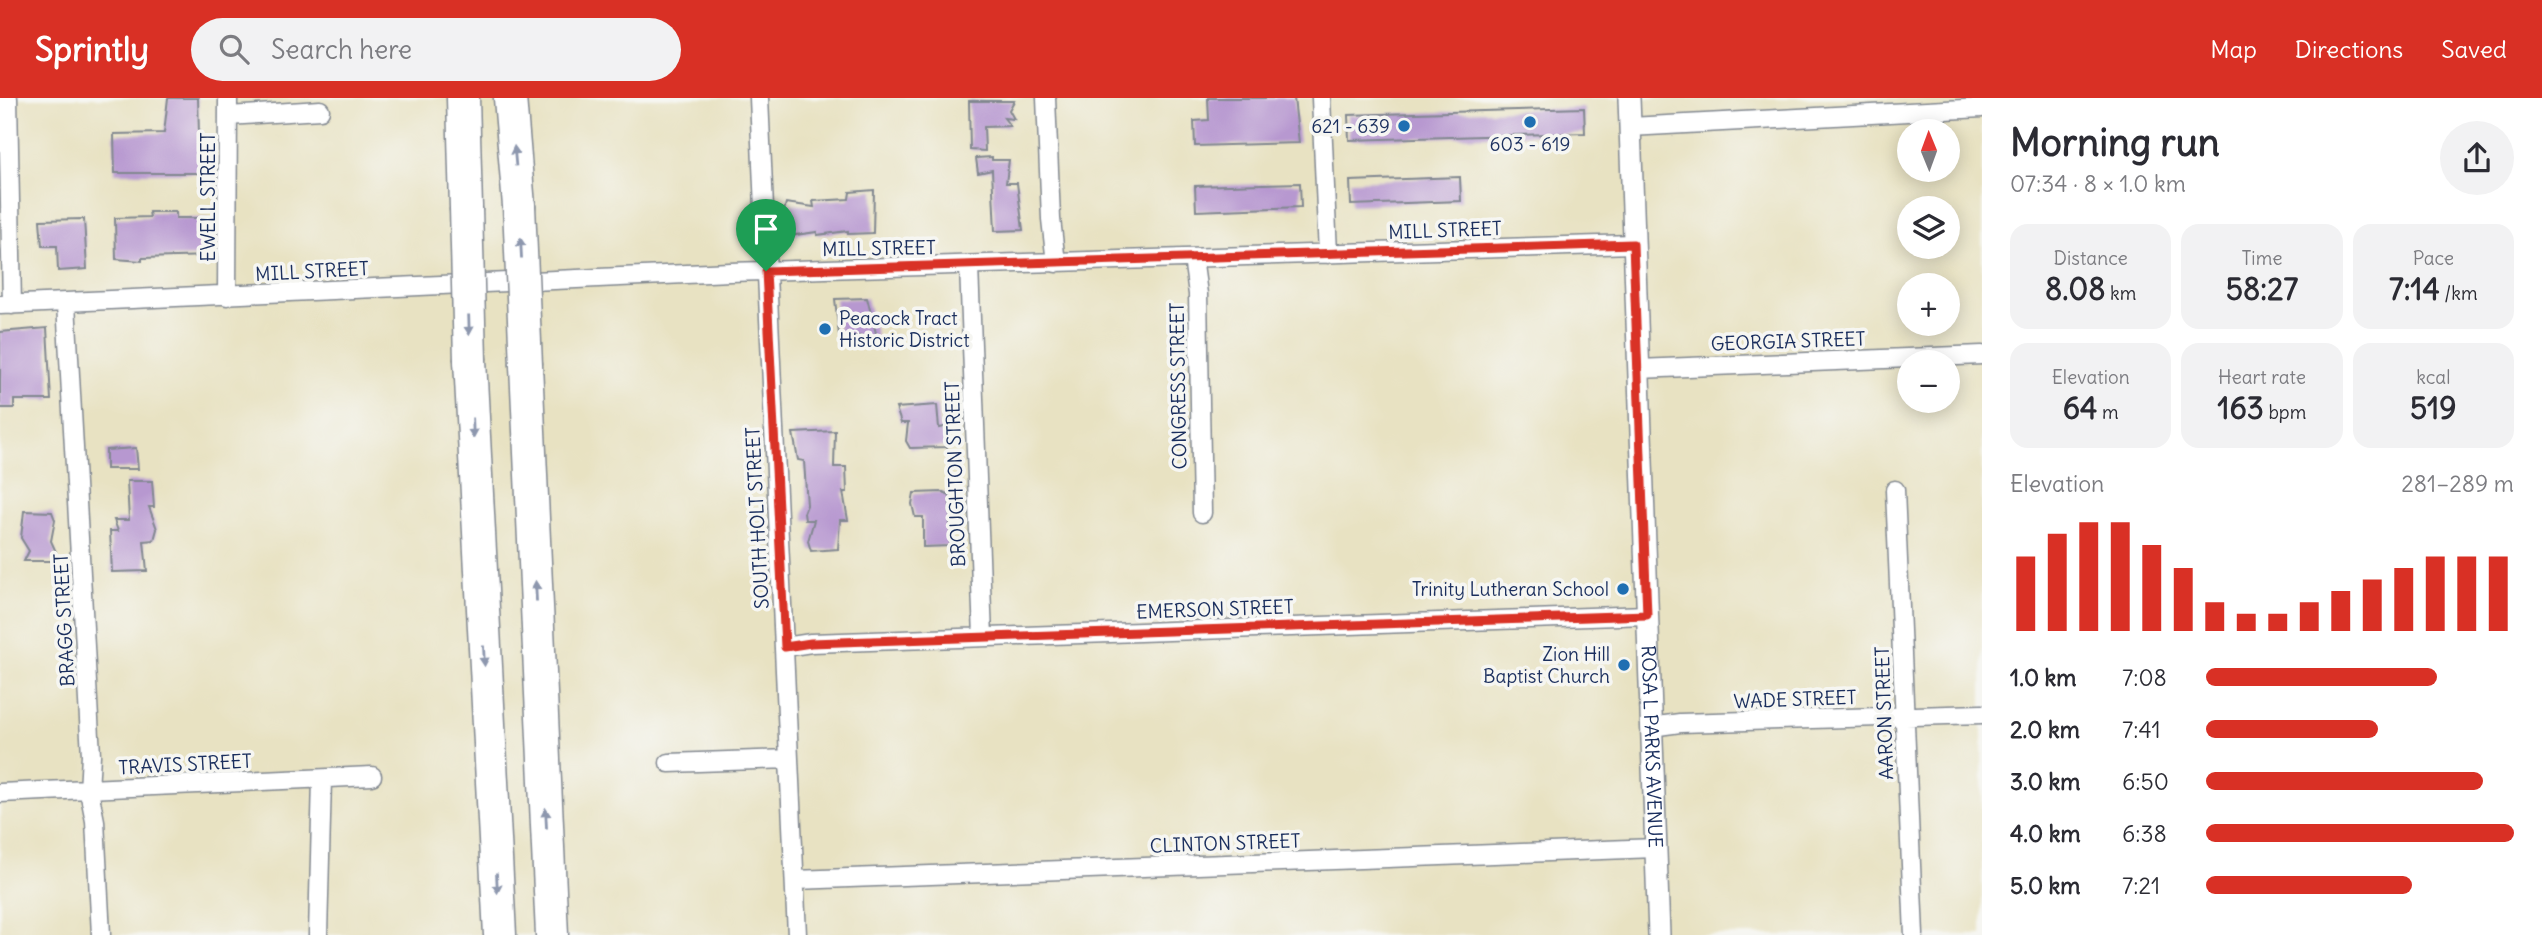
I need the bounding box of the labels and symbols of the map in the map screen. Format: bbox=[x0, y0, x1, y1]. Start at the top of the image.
place label: 621 - 639 bbox=[1311, 114, 1390, 138]
marker: 603 - 619 bbox=[1522, 114, 1538, 130]
marker: 621 - 639 bbox=[1396, 118, 1412, 134]
north arrow bbox=[1897, 119, 1960, 182]
street label: EWELL STREET bbox=[196, 132, 220, 262]
place label: 603 - 619 bbox=[1490, 132, 1570, 156]
one-way arrow bbox=[509, 144, 520, 166]
pin bbox=[736, 199, 796, 271]
street label: MILL STREET bbox=[1388, 216, 1502, 244]
street label: MILL STREET bbox=[822, 235, 936, 261]
one-way arrow bbox=[515, 237, 526, 259]
street label: MILL STREET bbox=[255, 256, 369, 286]
street label: CONGRESS STREET bbox=[1165, 302, 1191, 470]
place label: Peacock Tract Historic District bbox=[839, 306, 970, 352]
one-way arrow bbox=[464, 314, 475, 336]
marker: Peacock Tract Historic District bbox=[817, 321, 833, 337]
street label: GEORGIA STREET bbox=[1710, 326, 1866, 356]
street label: BROUGHTON STREET bbox=[940, 381, 970, 567]
one-way arrow bbox=[468, 418, 479, 440]
street label: SOUTH HOLT STREET bbox=[740, 426, 774, 610]
street label: BRAGG STREET bbox=[49, 553, 79, 687]
place label: Trinity Lutheran School bbox=[1412, 577, 1609, 601]
one-way arrow bbox=[530, 579, 541, 601]
marker: Trinity Lutheran School bbox=[1615, 581, 1631, 597]
street label: EMERSON STREET bbox=[1136, 594, 1294, 624]
place label: Zion Hill Baptist Church bbox=[1483, 642, 1610, 688]
one-way arrow bbox=[479, 645, 490, 667]
street label: ROSA L PARKS AVENUE bbox=[1637, 645, 1668, 848]
street label: AARON STREET bbox=[1870, 646, 1898, 780]
marker: Zion Hill Baptist Church bbox=[1616, 657, 1632, 673]
street label: WADE STREET bbox=[1733, 685, 1857, 713]
street label: TRAVIS STREET bbox=[118, 749, 252, 779]
one-way arrow bbox=[541, 807, 552, 829]
street label: CLINTON STREET bbox=[1149, 828, 1301, 858]
one-way arrow bbox=[491, 872, 502, 894]

